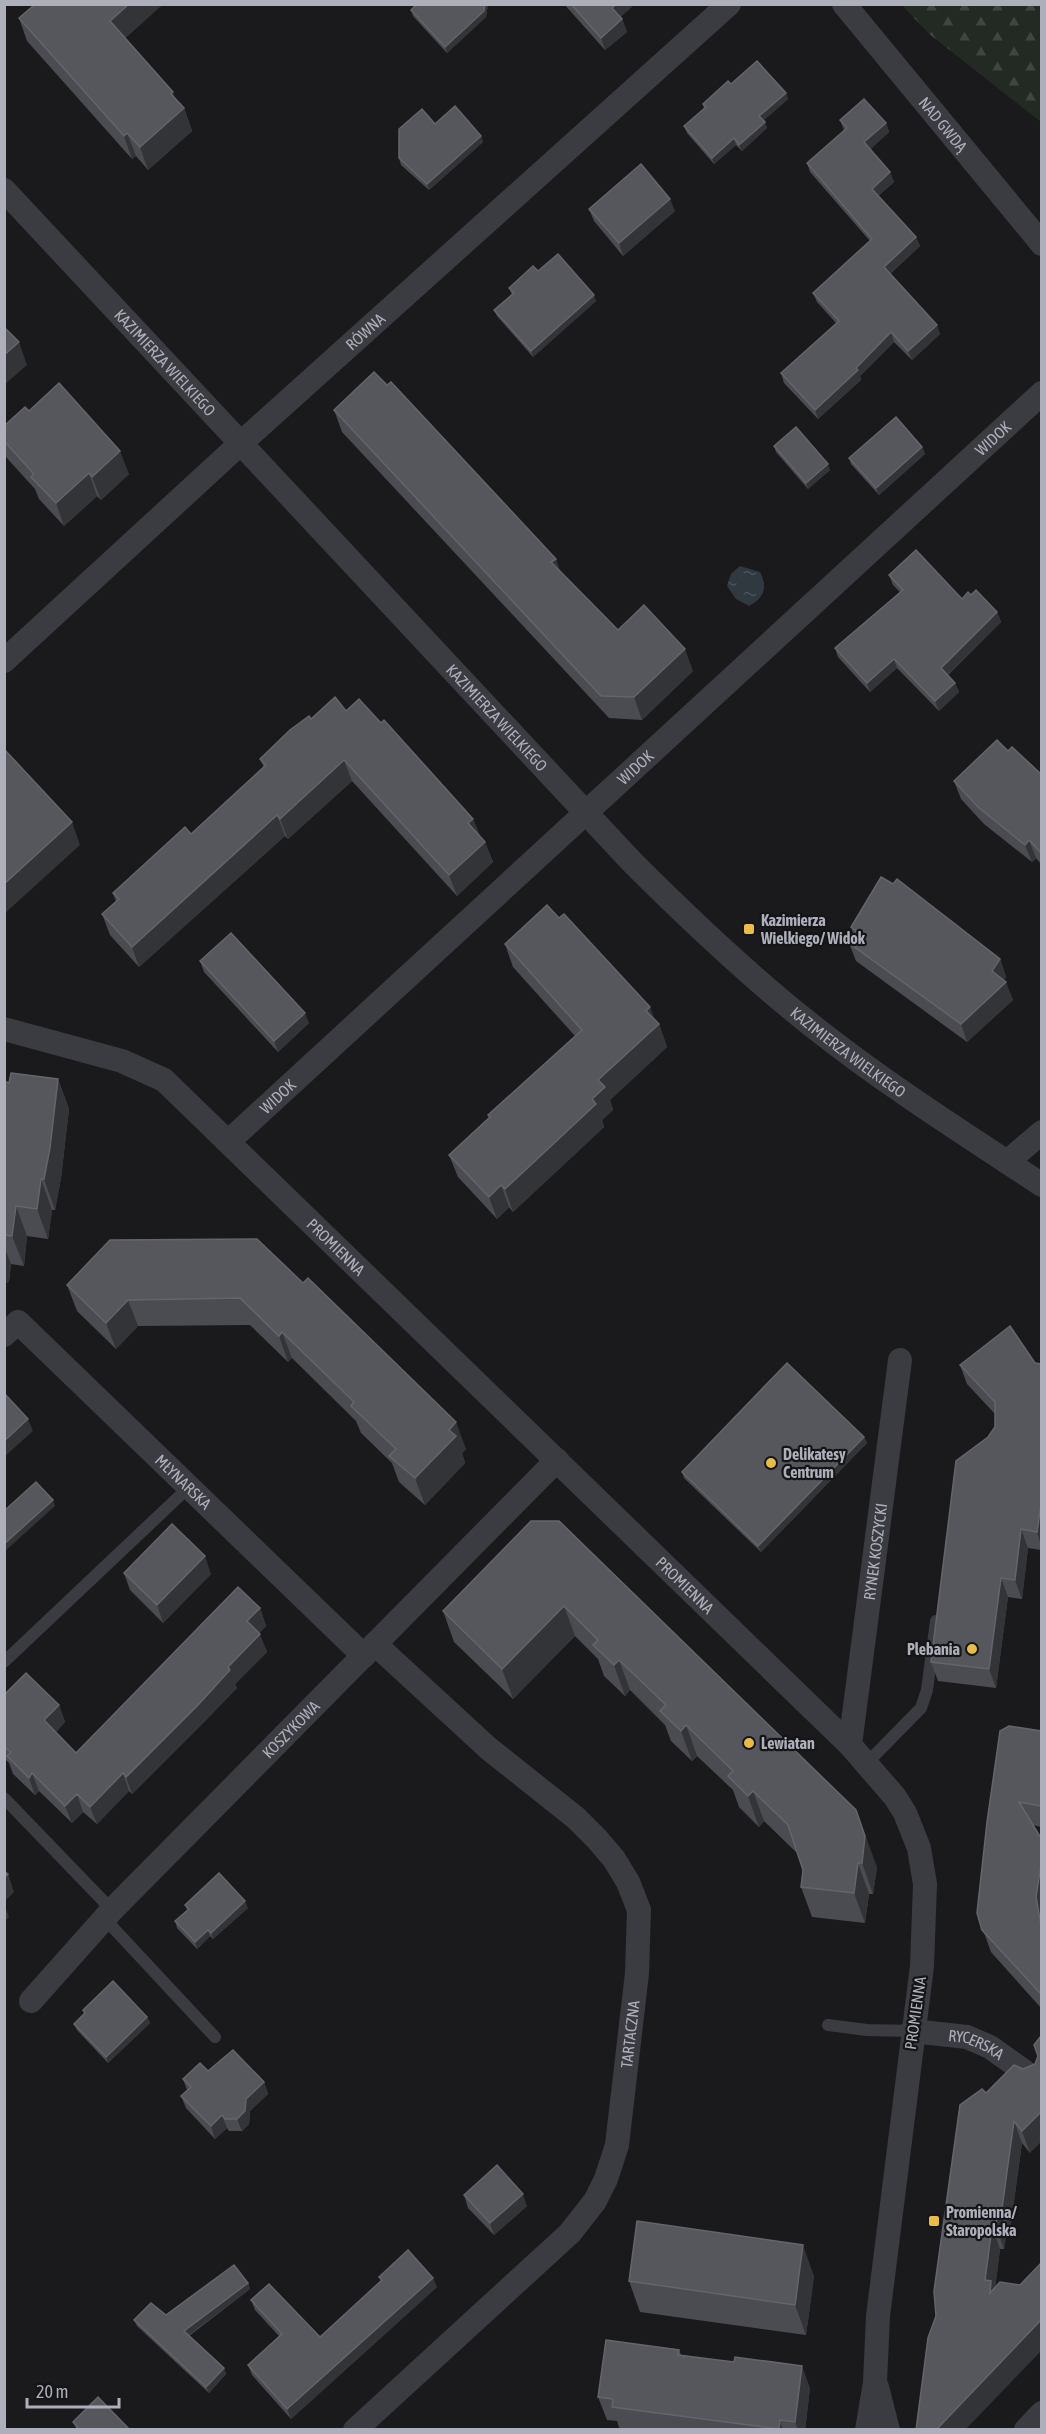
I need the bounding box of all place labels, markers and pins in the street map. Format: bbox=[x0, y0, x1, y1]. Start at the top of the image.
place label: Kazimierza Wielkiego/ Widok bbox=[760, 911, 866, 947]
marker: Kazimierza Wielkiego/ Widok bbox=[742, 922, 756, 936]
place label: Delikatesy Centrum bbox=[783, 1445, 846, 1481]
marker: Delikatesy Centrum bbox=[764, 1456, 778, 1470]
place label: Plebania bbox=[907, 1640, 960, 1658]
marker: Plebania bbox=[965, 1642, 979, 1656]
place label: Lewiatan bbox=[761, 1734, 815, 1752]
marker: Lewiatan bbox=[742, 1736, 756, 1750]
place label: Promienna/ Staropolska bbox=[946, 2203, 1018, 2239]
marker: Promienna/ Staropolska bbox=[927, 2214, 941, 2228]

